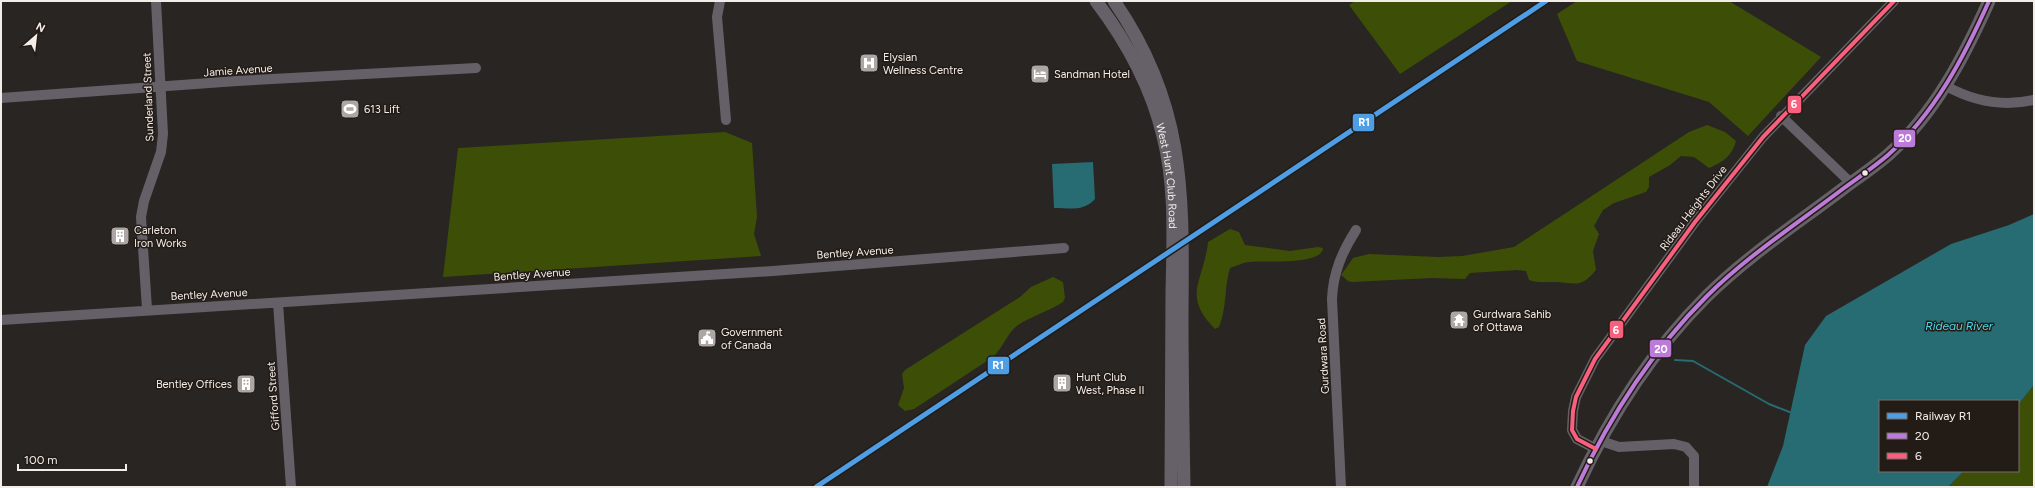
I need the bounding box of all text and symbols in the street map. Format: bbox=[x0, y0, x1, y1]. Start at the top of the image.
north arrow bbox=[16, 16, 56, 56]
text: N bbox=[34, 20, 47, 35]
place label: Elysian Wellness Centre bbox=[883, 51, 963, 77]
street label: Sunderland Street bbox=[140, 52, 157, 142]
hospital icon: Elysian Wellness Centre bbox=[858, 52, 880, 74]
street label: Jamie Avenue bbox=[203, 62, 273, 79]
hotel icon: Sandman Hotel bbox=[1029, 63, 1051, 85]
place label: Sandman Hotel bbox=[1054, 68, 1130, 81]
line badge: 6 bbox=[1787, 95, 1802, 114]
sports icon: 613 Lift bbox=[339, 98, 361, 120]
text: 6 bbox=[1791, 98, 1798, 111]
place label: 613 Lift bbox=[364, 103, 400, 116]
line badge: R1 bbox=[1352, 113, 1375, 132]
text: R1 bbox=[1358, 116, 1370, 129]
street label: West Hunt Club Road bbox=[1153, 122, 1179, 229]
line badge: 20 bbox=[1893, 129, 1916, 148]
text: 20 bbox=[1898, 132, 1912, 145]
street label: Rideau Heights Drive bbox=[1657, 163, 1730, 253]
unlabelled marker bbox=[1860, 168, 1870, 178]
place label: Carleton Iron Works bbox=[134, 224, 187, 250]
building icon: Carleton Iron Works bbox=[109, 225, 131, 247]
street label: Bentley Avenue bbox=[816, 243, 894, 262]
street label: Bentley Avenue bbox=[493, 265, 571, 284]
street label: Bentley Avenue bbox=[170, 286, 248, 303]
place label: Gurdwara Sahib of Ottawa bbox=[1473, 308, 1551, 334]
temple icon: Gurdwara Sahib of Ottawa bbox=[1448, 309, 1470, 331]
street label: Gurdwara Road bbox=[1315, 318, 1332, 394]
water label: Rideau River bbox=[1925, 319, 1994, 333]
line badge: 6 bbox=[1609, 320, 1624, 339]
text: 6 bbox=[1613, 324, 1620, 337]
place label: Government of Canada bbox=[721, 326, 783, 352]
public building icon: Government of Canada bbox=[696, 327, 718, 349]
line badge: 20 bbox=[1649, 339, 1672, 358]
text: 20 bbox=[1654, 343, 1668, 356]
line badge: R1 bbox=[987, 356, 1010, 375]
text: R1 bbox=[992, 359, 1004, 372]
street label: Gifford Street bbox=[265, 361, 282, 431]
place label: Hunt Club West, Phase II bbox=[1076, 371, 1145, 397]
building icon: Hunt Club West, Phase II bbox=[1051, 372, 1073, 394]
building icon: Bentley Offices bbox=[235, 373, 257, 395]
place label: Bentley Offices bbox=[156, 378, 232, 391]
legend bbox=[1879, 400, 2019, 472]
text: Railway R1 bbox=[1915, 409, 1971, 423]
text: 20 bbox=[1915, 429, 1930, 443]
scale bar bbox=[18, 446, 126, 472]
text: 6 bbox=[1915, 449, 1922, 463]
text: 100 m bbox=[24, 453, 58, 467]
unlabelled marker bbox=[1585, 456, 1595, 466]

